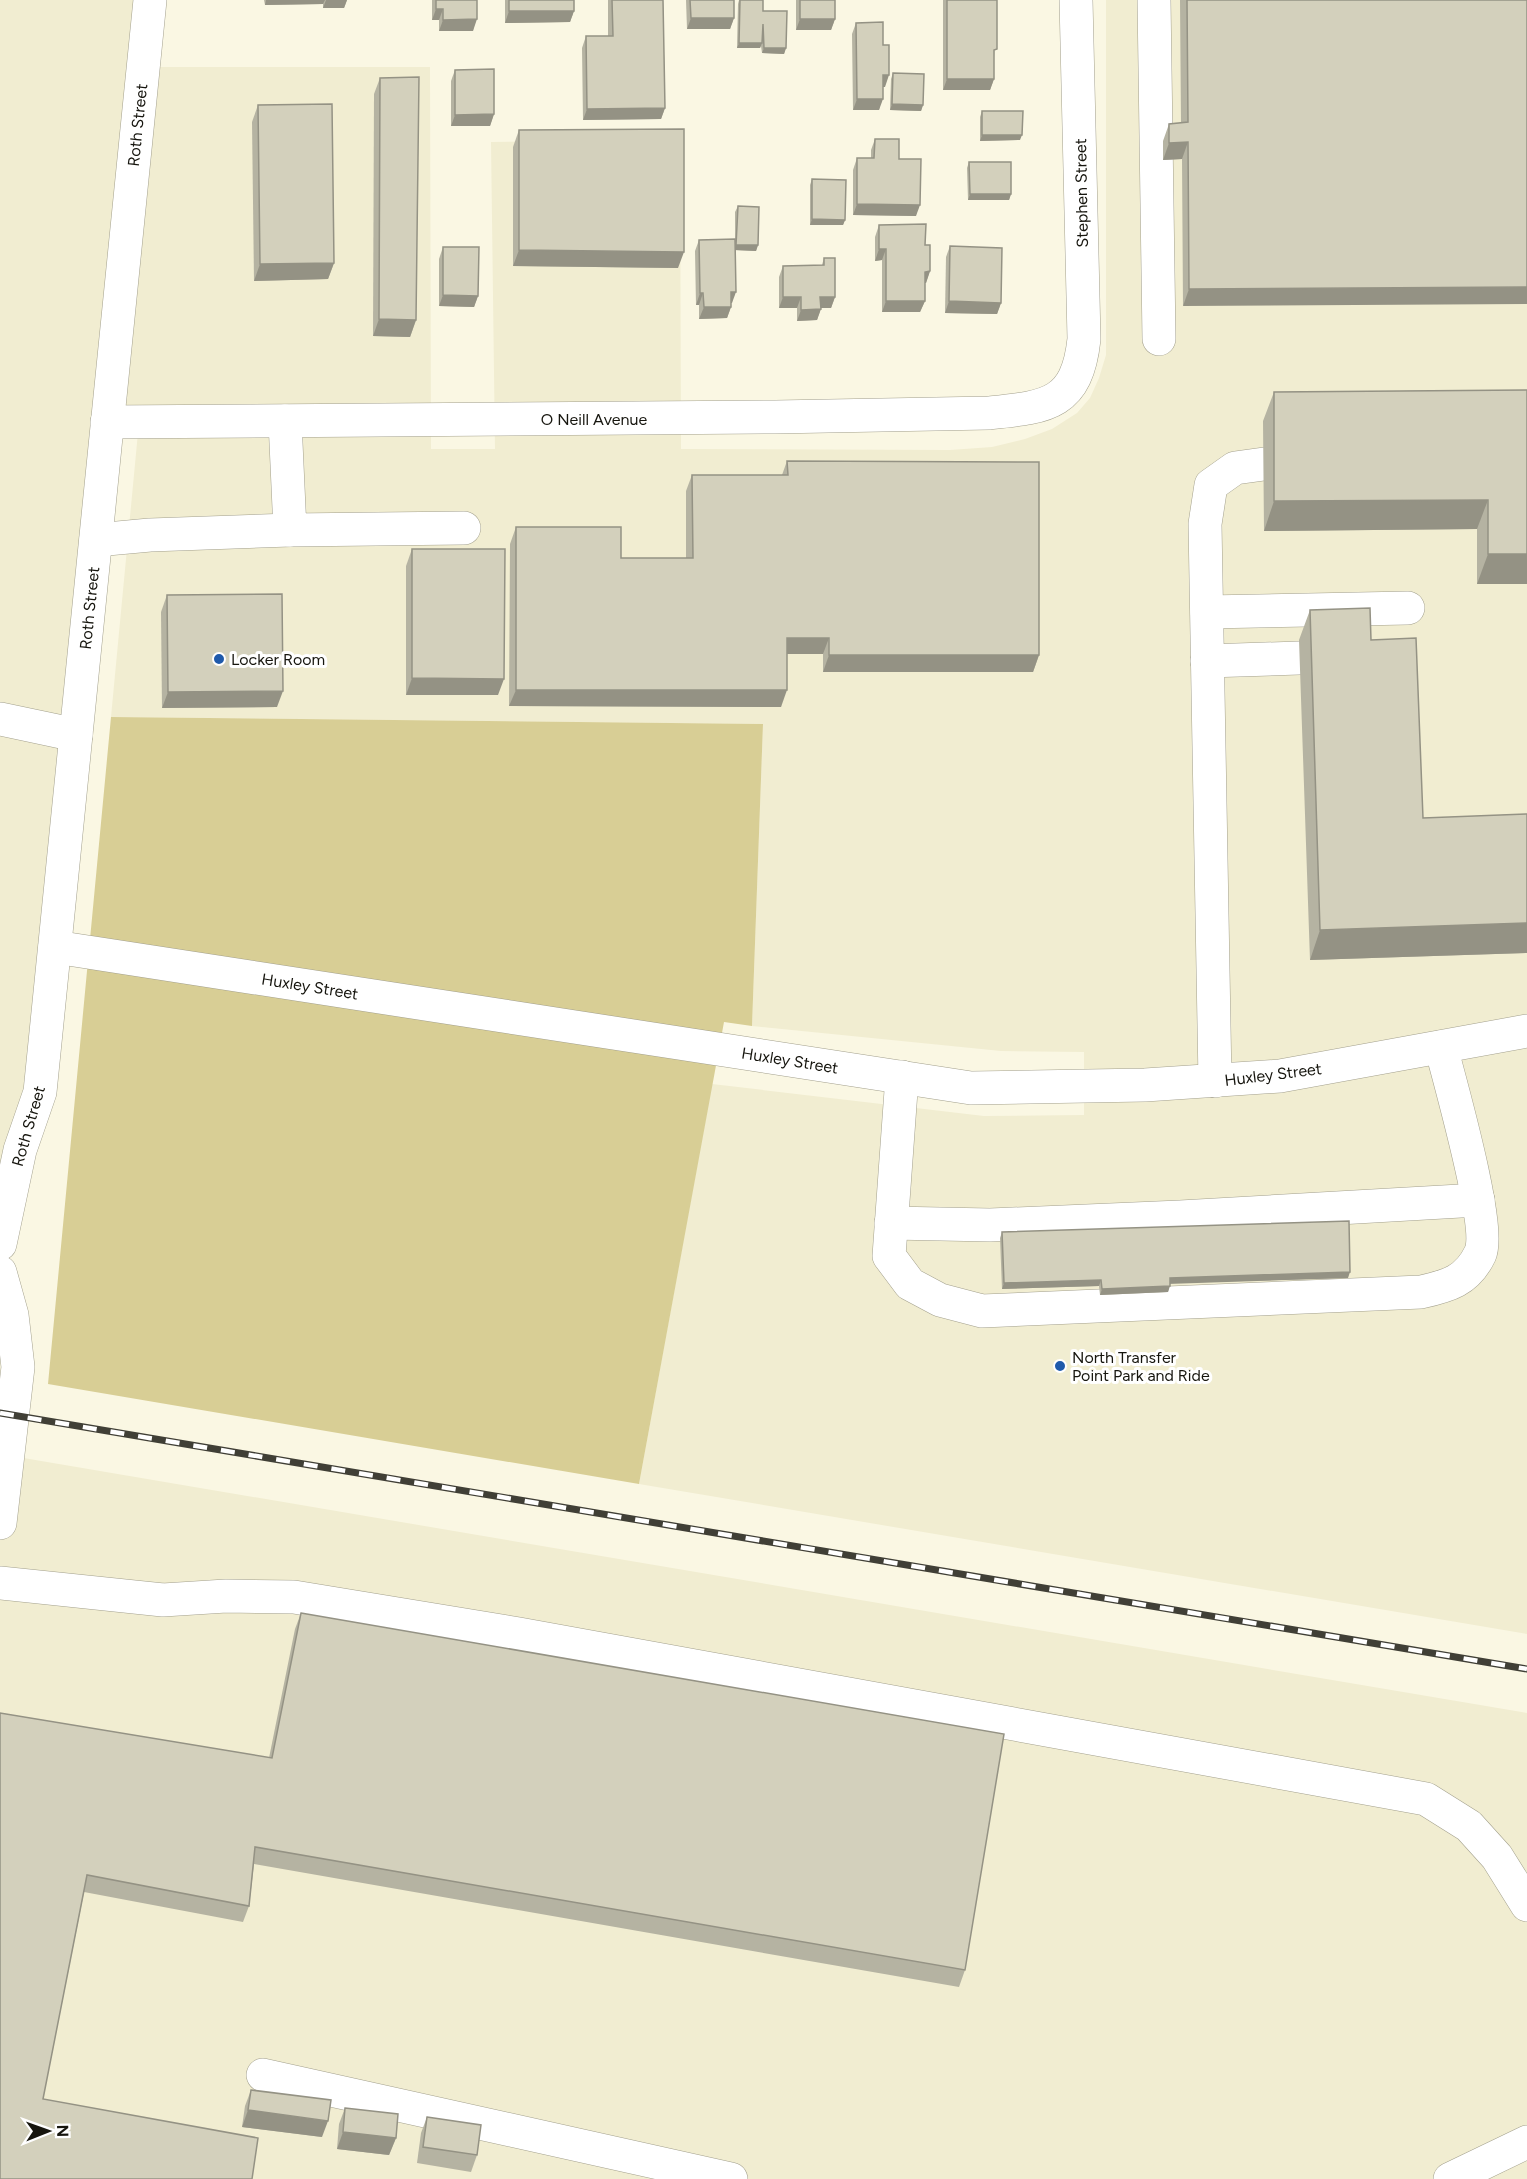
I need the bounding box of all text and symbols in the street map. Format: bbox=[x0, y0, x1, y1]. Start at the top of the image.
street label: Roth Street bbox=[124, 83, 151, 167]
street label: Stephen Street bbox=[1071, 138, 1092, 248]
street label: O Neill Avenue bbox=[541, 410, 647, 429]
street label: Roth Street bbox=[76, 566, 103, 650]
place label: Locker Room bbox=[231, 650, 325, 669]
marker: Locker Room bbox=[212, 652, 226, 666]
street label: Huxley Street bbox=[260, 969, 360, 1004]
street label: Huxley Street bbox=[740, 1043, 840, 1078]
street label: Huxley Street bbox=[1223, 1059, 1323, 1090]
street label: Roth Street bbox=[8, 1084, 49, 1169]
place label: North Transfer Point Park and Ride bbox=[1072, 1348, 1210, 1385]
marker: North Transfer Point Park and Ride bbox=[1053, 1359, 1067, 1373]
north arrow bbox=[18, 2101, 78, 2161]
text: N bbox=[53, 2124, 72, 2137]

